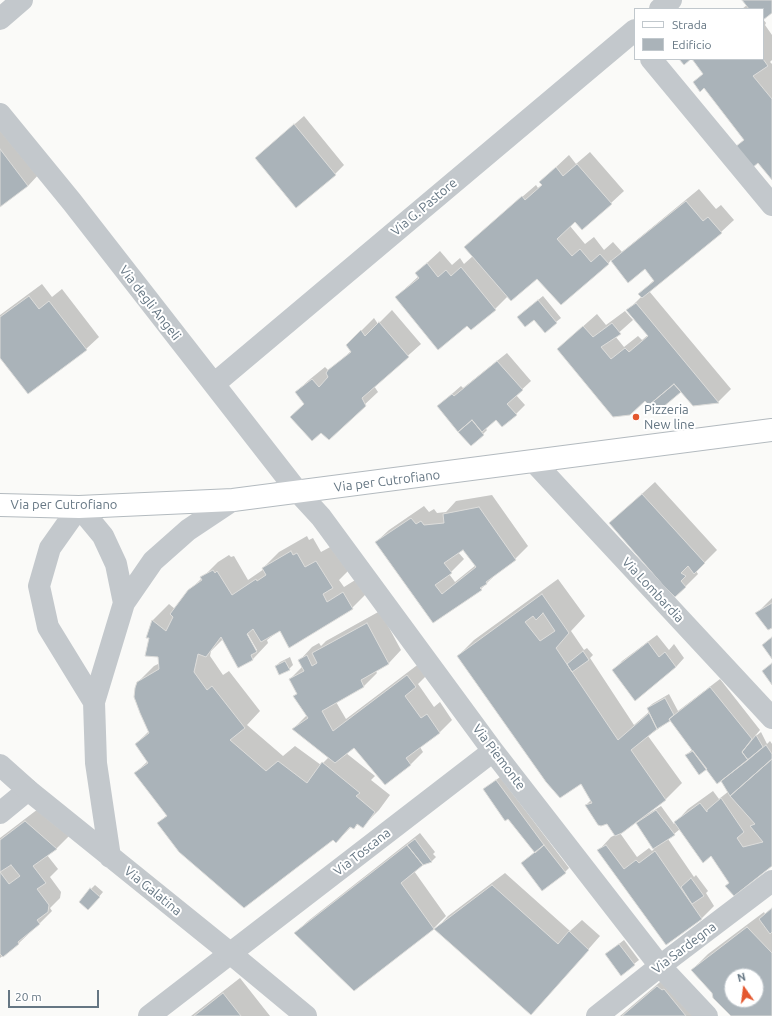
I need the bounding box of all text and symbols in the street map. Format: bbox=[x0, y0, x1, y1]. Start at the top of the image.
legend bbox=[634, 8, 764, 60]
text: Strada bbox=[672, 18, 707, 31]
text: Edificio bbox=[672, 38, 712, 51]
street label: Via G. Pastore bbox=[388, 175, 460, 239]
street label: Via degli Angeli bbox=[116, 263, 184, 343]
place label: Pizzeria New line bbox=[644, 402, 695, 433]
marker: Pizzeria New line bbox=[631, 412, 641, 422]
street label: Via per Cutrofiano bbox=[333, 467, 441, 495]
street label: Via per Cutrofiano bbox=[11, 497, 117, 513]
street label: Via Lombardia bbox=[619, 554, 687, 626]
street label: Via Piemonte bbox=[469, 721, 529, 793]
street label: Via Toscana bbox=[330, 825, 394, 879]
street label: Via Galatina bbox=[121, 863, 185, 919]
street label: Via Sardegna bbox=[649, 919, 719, 977]
north arrow bbox=[724, 968, 764, 1008]
text: N bbox=[736, 971, 747, 984]
scale bar bbox=[10, 982, 101, 1008]
text: 20 m bbox=[15, 990, 42, 1003]

